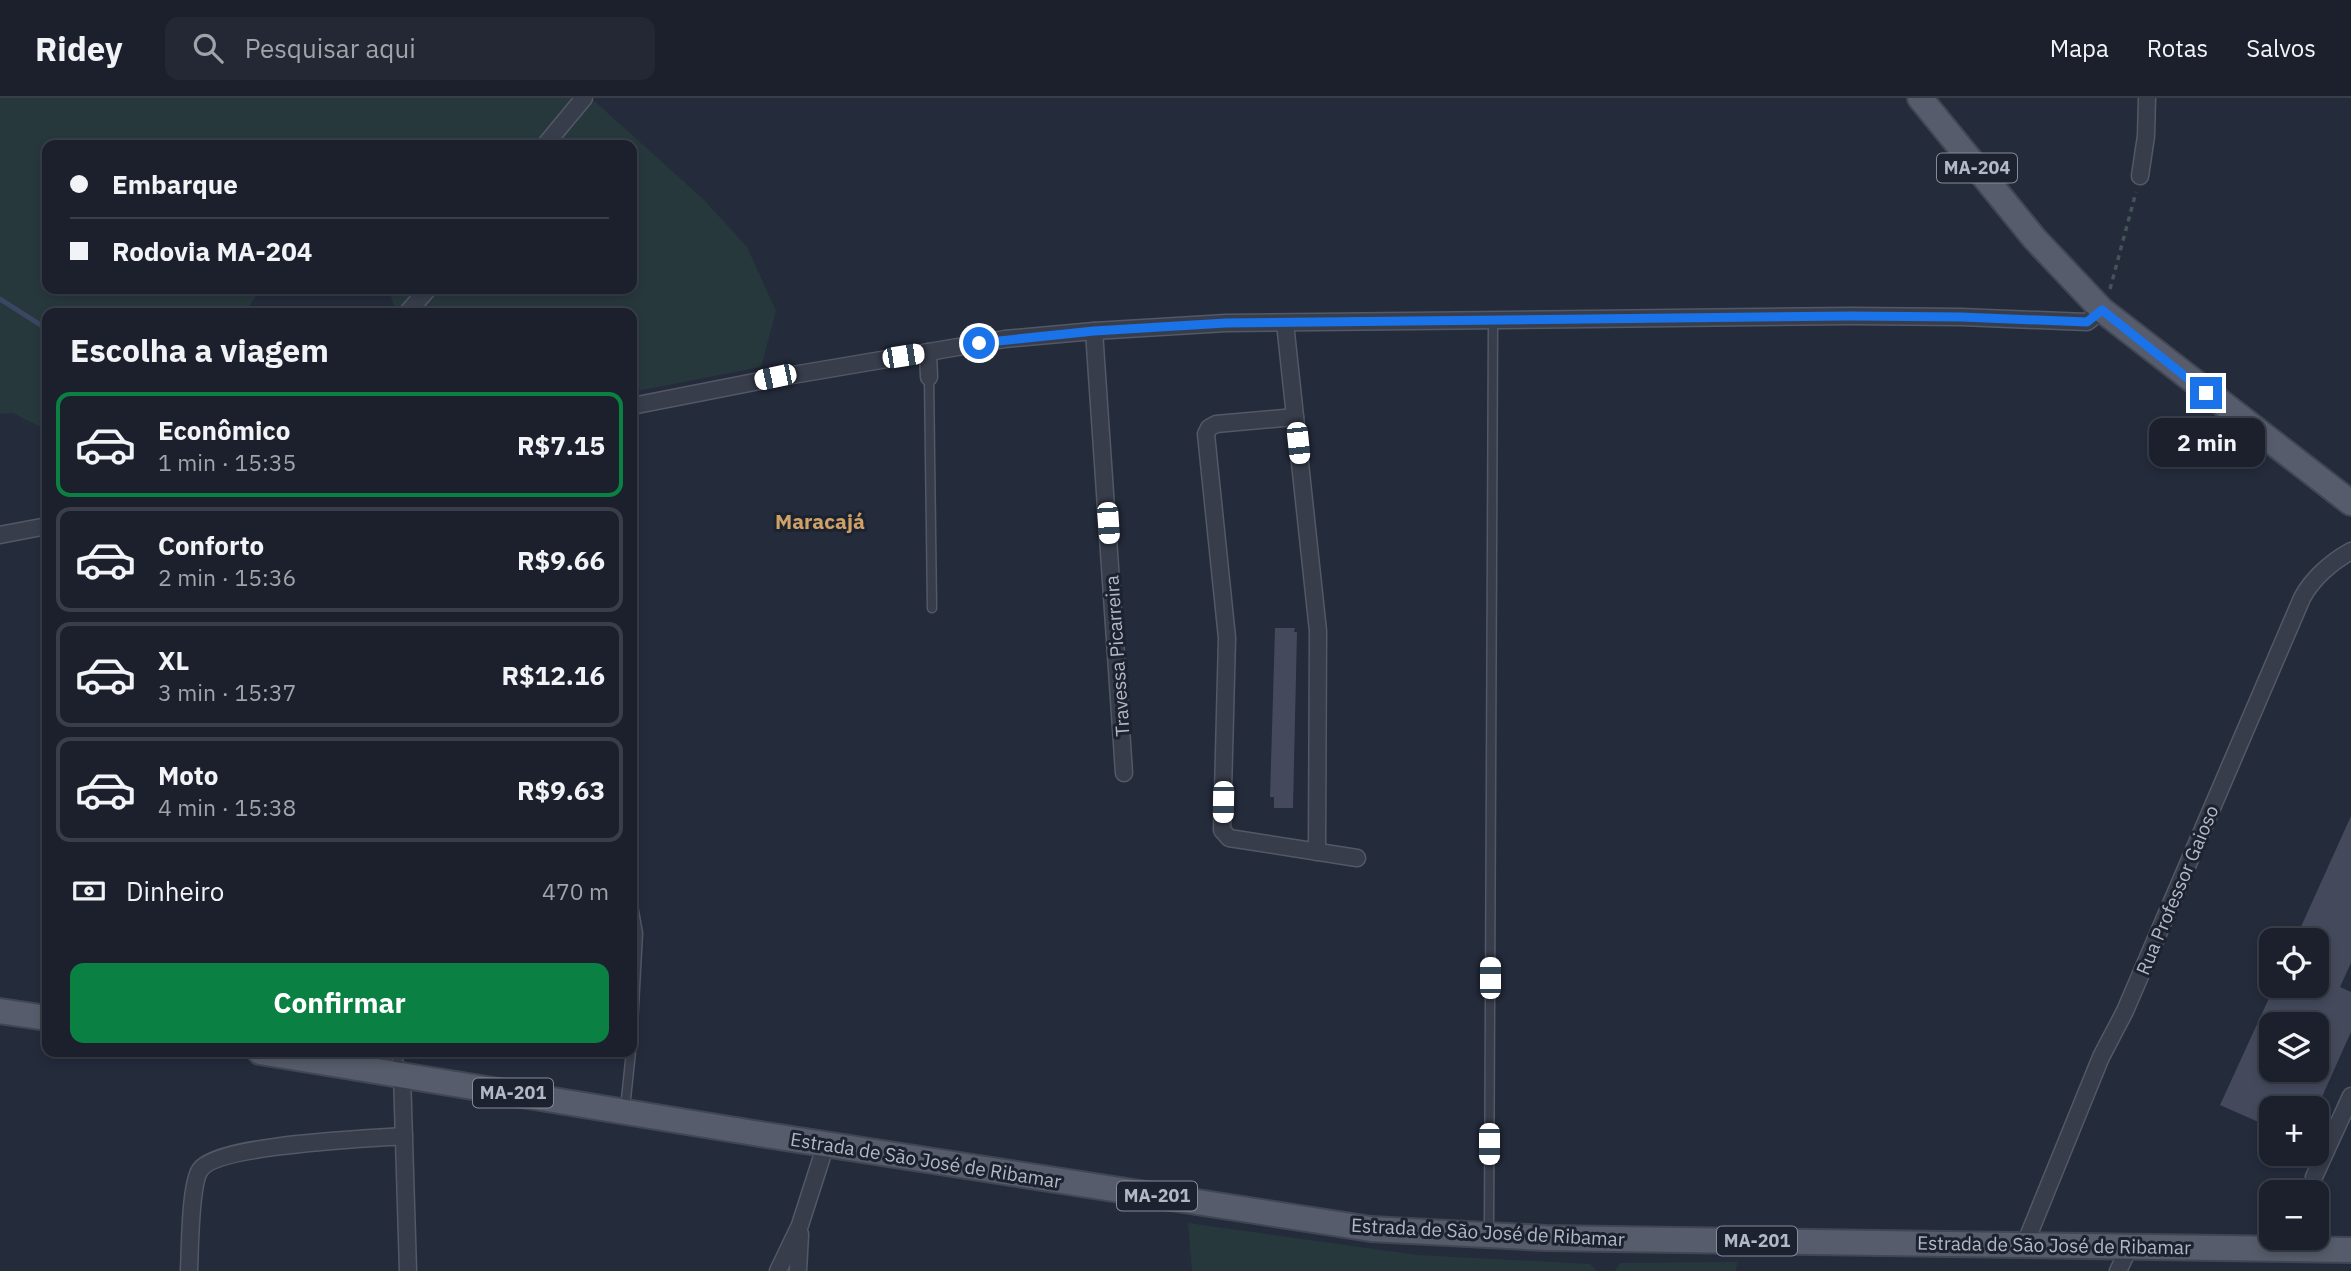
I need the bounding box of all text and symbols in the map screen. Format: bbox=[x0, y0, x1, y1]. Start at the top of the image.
search box bbox=[165, 17, 655, 80]
text: Ridey bbox=[35, 27, 123, 70]
icon: search bbox=[189, 29, 227, 67]
text: Pesquisar aqui bbox=[245, 31, 416, 65]
text: Mapa bbox=[2050, 32, 2109, 64]
text: Rotas bbox=[2147, 32, 2208, 64]
text: Salvos bbox=[2246, 32, 2316, 64]
road number: MA-204 bbox=[1937, 154, 2017, 182]
text: Embarque bbox=[112, 167, 238, 201]
text: Rodovia MA-204 bbox=[112, 234, 312, 268]
route start bbox=[963, 327, 995, 359]
text: Escolha a viagem bbox=[70, 329, 329, 371]
car bbox=[881, 342, 926, 370]
car bbox=[753, 362, 798, 392]
route end bbox=[2190, 377, 2222, 409]
icon: car bbox=[74, 413, 137, 476]
text: Econômico bbox=[158, 413, 290, 447]
callout: 2 min bbox=[2148, 418, 2264, 466]
car bbox=[1286, 421, 1311, 465]
text: 2 min bbox=[2177, 427, 2237, 457]
text: R$7.15 bbox=[517, 428, 605, 462]
text: 1 min · 15:35 bbox=[158, 447, 296, 477]
car bbox=[1097, 501, 1120, 545]
district label: Maracajá bbox=[775, 507, 865, 535]
icon: car bbox=[74, 528, 137, 591]
text: Conforto bbox=[158, 528, 264, 562]
text: R$9.66 bbox=[517, 543, 605, 577]
text: 2 min · 15:36 bbox=[158, 562, 296, 592]
street label: Travessa Picarreira bbox=[1099, 575, 1135, 737]
icon: car bbox=[74, 643, 137, 706]
text: XL bbox=[158, 643, 189, 677]
text: R$12.16 bbox=[501, 658, 605, 692]
text: 3 min · 15:37 bbox=[158, 677, 296, 707]
icon: car bbox=[74, 758, 137, 821]
text: Moto bbox=[158, 758, 218, 792]
text: R$9.63 bbox=[517, 773, 605, 807]
car bbox=[1213, 781, 1234, 823]
text: 4 min · 15:38 bbox=[158, 792, 296, 822]
street label: Rua Professor Gaioso bbox=[2130, 802, 2224, 978]
icon: cash bbox=[70, 872, 108, 910]
text: Dinheiro bbox=[126, 874, 224, 908]
text: 470 m bbox=[542, 876, 609, 906]
map controls bbox=[2259, 928, 2329, 1250]
button: locate bbox=[2259, 928, 2329, 998]
car bbox=[1480, 957, 1501, 999]
button: Confirmar bbox=[70, 963, 609, 1043]
button: layers bbox=[2259, 1012, 2329, 1082]
road number: MA-201 bbox=[473, 1078, 553, 1108]
button: + bbox=[2259, 1096, 2329, 1166]
car bbox=[1479, 1123, 1500, 1165]
street label: Estrada de São José de Ribamar bbox=[789, 1127, 1063, 1193]
button: − bbox=[2259, 1180, 2329, 1250]
road number: MA-201 bbox=[1117, 1182, 1197, 1210]
street label: Estrada de São José de Ribamar bbox=[1351, 1213, 1625, 1251]
road number: MA-201 bbox=[1717, 1226, 1797, 1256]
street label: Estrada de São José de Ribamar bbox=[1917, 1231, 2191, 1259]

